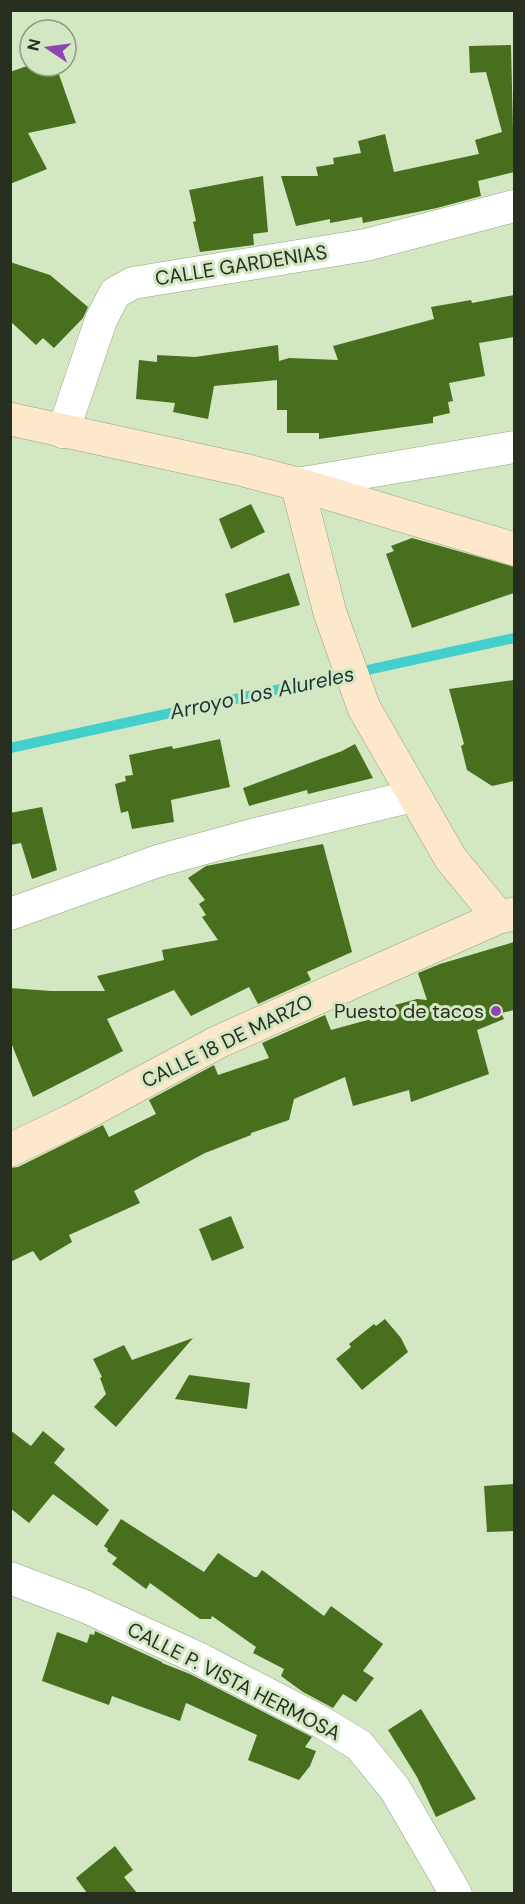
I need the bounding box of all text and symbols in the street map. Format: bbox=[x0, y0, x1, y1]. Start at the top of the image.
north arrow bbox=[18, 18, 78, 78]
text: N bbox=[22, 37, 45, 53]
street label: CALLE GARDENIAS bbox=[153, 239, 329, 291]
water label: Arroyo Los Alureles bbox=[166, 660, 357, 726]
street label: CALLE 18 DE MARZO bbox=[137, 988, 317, 1094]
place label: Puesto de tacos bbox=[334, 998, 484, 1024]
marker: Puesto de tacos bbox=[489, 1004, 503, 1018]
street label: CALLE P. VISTA HERMOSA bbox=[123, 1616, 345, 1746]

